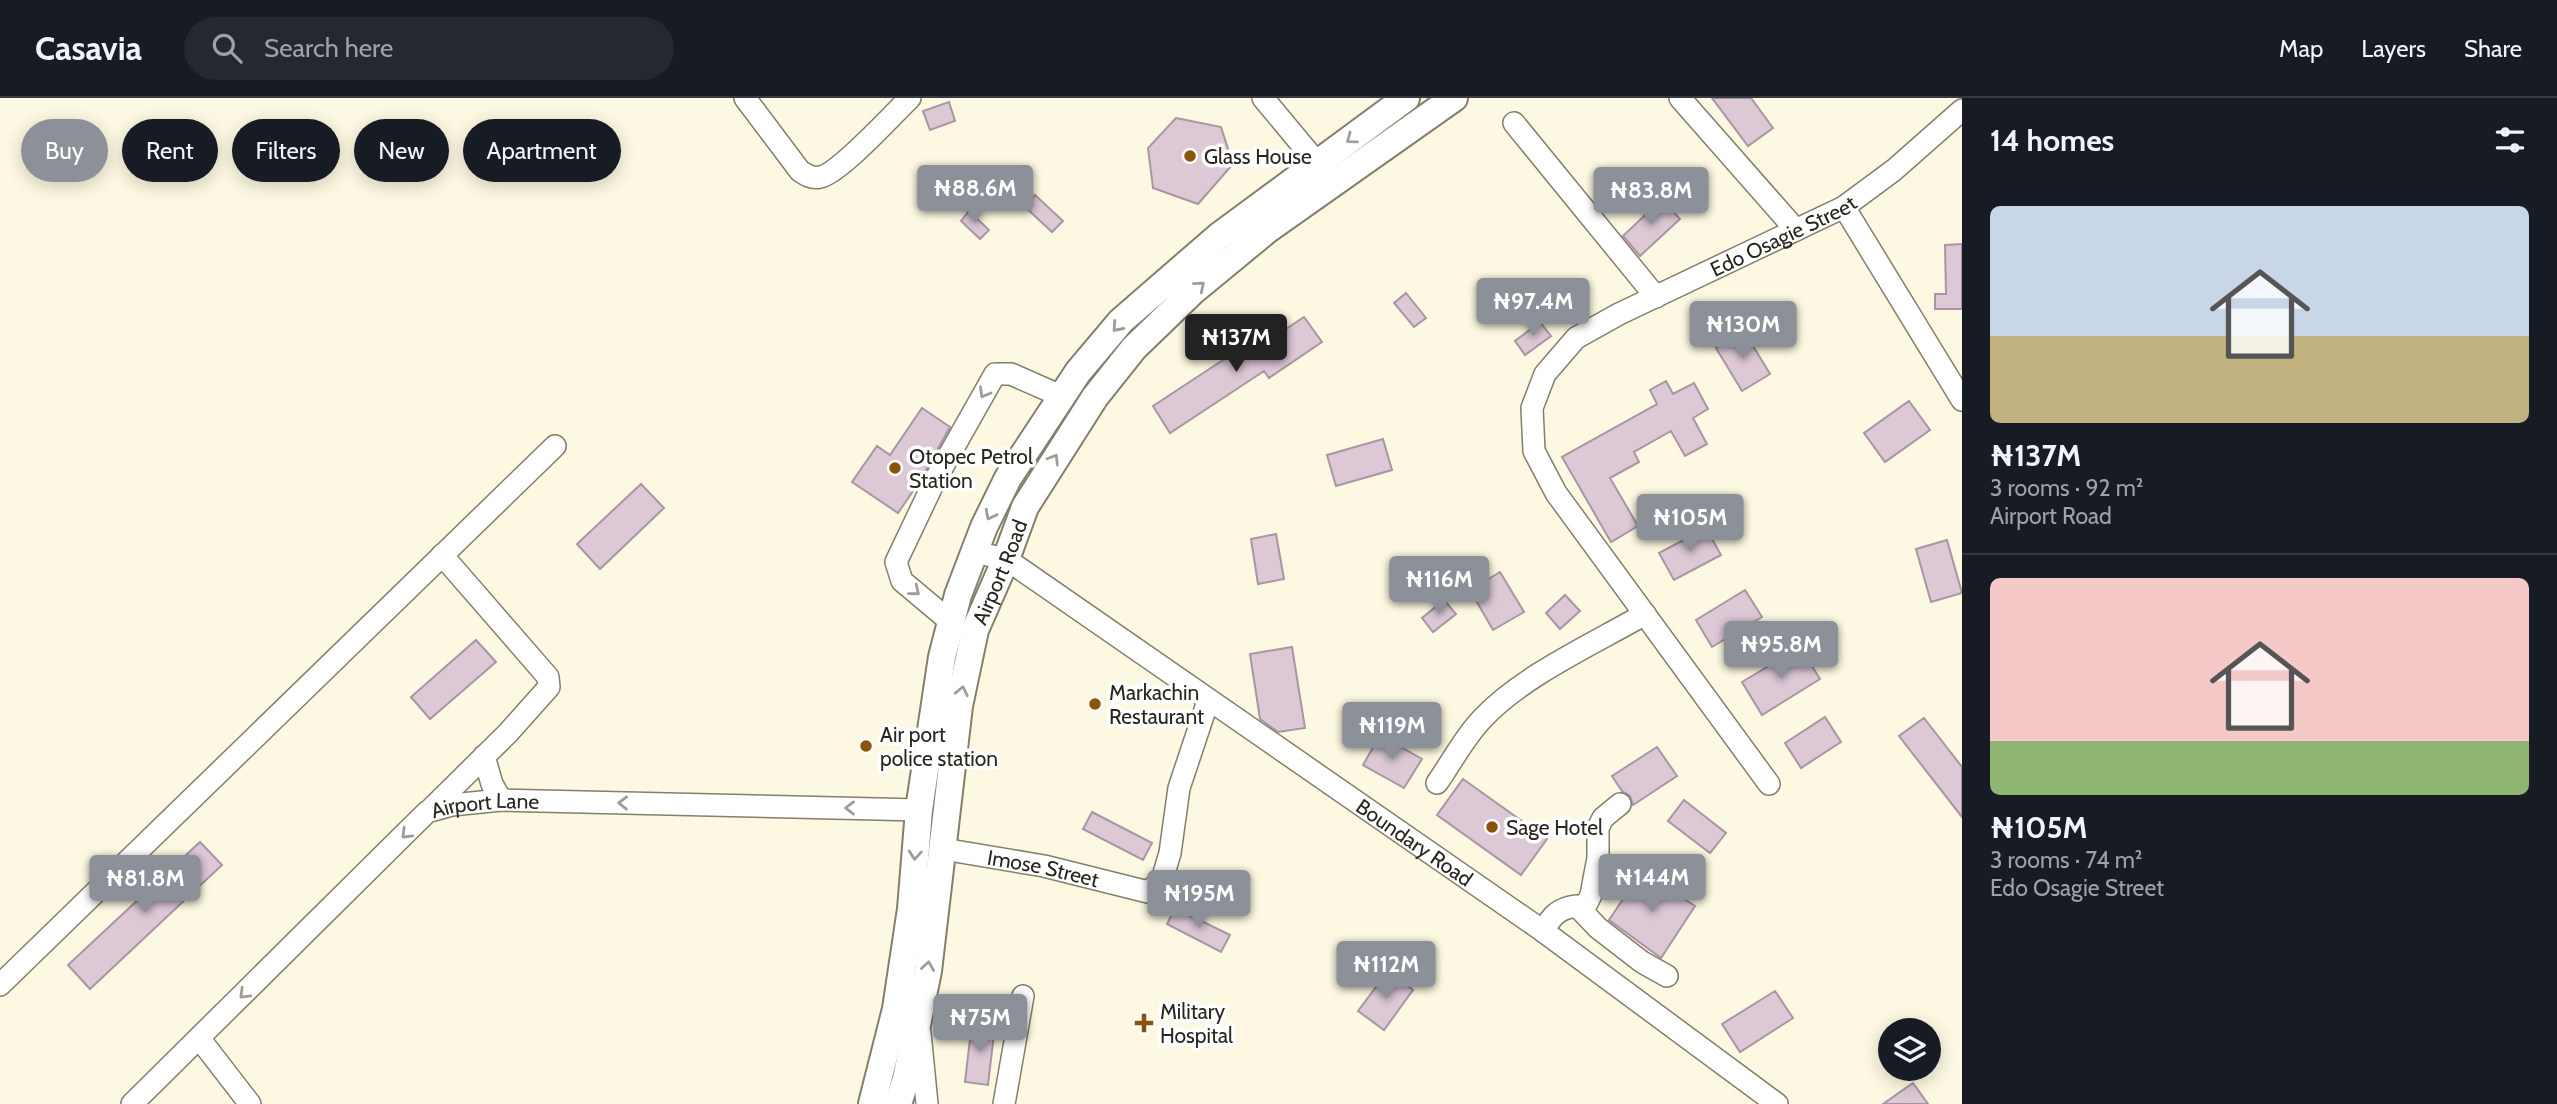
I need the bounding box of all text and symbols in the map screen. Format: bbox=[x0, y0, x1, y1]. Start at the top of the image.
search box bbox=[184, 17, 674, 80]
text: Casavia bbox=[35, 28, 142, 68]
icon: search bbox=[208, 29, 246, 67]
text: Search here bbox=[264, 32, 393, 64]
text: Map bbox=[2279, 34, 2323, 63]
text: Layers bbox=[2361, 34, 2426, 63]
text: Share bbox=[2464, 34, 2522, 63]
chip: Buy bbox=[21, 119, 108, 182]
chip: Rent bbox=[122, 119, 218, 182]
chip: Filters bbox=[232, 119, 340, 182]
chip: New bbox=[354, 119, 449, 182]
chip: Apartment bbox=[463, 119, 621, 182]
icon: filters bbox=[2491, 121, 2529, 159]
text: 14 homes bbox=[1990, 122, 2114, 159]
one-way arrow bbox=[1346, 131, 1359, 143]
place label: Glass House bbox=[1204, 144, 1312, 169]
marker: Glass House bbox=[1182, 148, 1198, 164]
pin: ₦88.6M bbox=[918, 166, 1032, 225]
pin: ₦83.8M bbox=[1594, 167, 1708, 227]
text: ₦88.6M bbox=[933, 174, 1017, 202]
text: ₦83.8M bbox=[1609, 176, 1693, 204]
street label: Edo Osagie Street bbox=[1706, 190, 1861, 281]
icon: home bbox=[2197, 251, 2323, 377]
pin: ₦97.4M bbox=[1476, 278, 1590, 338]
one-way arrow bbox=[1192, 281, 1204, 294]
text: ₦97.4M bbox=[1493, 287, 1573, 315]
pin: ₦130M bbox=[1694, 302, 1792, 361]
text: ₦130M bbox=[1706, 310, 1780, 338]
pin: ₦137M bbox=[1187, 314, 1285, 374]
one-way arrow bbox=[1112, 319, 1125, 332]
text: ₦137M bbox=[1201, 323, 1271, 351]
one-way arrow bbox=[979, 385, 992, 398]
text: ₦137M bbox=[1990, 437, 2081, 474]
place label: Otopec Petrol Station bbox=[909, 444, 1033, 493]
one-way arrow bbox=[1046, 453, 1059, 466]
marker: Otopec Petrol Station bbox=[887, 460, 903, 476]
text: 3 rooms · 92 m² bbox=[1990, 474, 2144, 502]
pin: ₦105M bbox=[1641, 494, 1739, 554]
text: Airport Road bbox=[1990, 502, 2112, 530]
text: ₦105M bbox=[1653, 503, 1727, 531]
one-way arrow bbox=[984, 508, 998, 520]
street label: Airport Road bbox=[967, 516, 1032, 628]
pin: ₦116M bbox=[1390, 556, 1488, 616]
text: ₦116M bbox=[1405, 565, 1473, 593]
one-way arrow bbox=[907, 583, 919, 596]
pin: ₦95.8M bbox=[1724, 622, 1838, 681]
icon: home bbox=[2197, 623, 2323, 749]
text: ₦95.8M bbox=[1740, 630, 1822, 658]
place label: Markachin Restaurant bbox=[1109, 680, 1204, 729]
one-way arrow bbox=[953, 685, 968, 697]
marker: Markachin Restaurant bbox=[1087, 696, 1103, 712]
pin: ₦119M bbox=[1343, 702, 1441, 762]
text: ₦119M bbox=[1358, 711, 1426, 739]
place label: Air port police station bbox=[880, 722, 998, 771]
marker: Air port police station bbox=[858, 738, 874, 754]
street label: Airport Lane bbox=[428, 787, 540, 823]
street label: Boundary Road bbox=[1352, 793, 1478, 891]
one-way arrow bbox=[617, 795, 628, 811]
one-way arrow bbox=[845, 800, 855, 816]
text: ₦105M bbox=[1990, 809, 2088, 846]
place label: Sage Hotel bbox=[1506, 815, 1603, 840]
marker: Sage Hotel bbox=[1484, 819, 1500, 835]
one-way arrow bbox=[401, 826, 414, 839]
street label: Imose Street bbox=[986, 844, 1102, 892]
text: 3 rooms · 74 m² bbox=[1990, 846, 2142, 874]
one-way arrow bbox=[908, 849, 923, 860]
pin: ₦144M bbox=[1603, 854, 1701, 914]
pin: ₦81.8M bbox=[88, 856, 202, 915]
text: ₦144M bbox=[1615, 863, 1689, 891]
text: ₦81.8M bbox=[105, 864, 185, 892]
pin: ₦195M bbox=[1150, 870, 1248, 930]
text: Edo Osagie Street bbox=[1990, 874, 2164, 902]
text: ₦195M bbox=[1163, 879, 1235, 907]
pin: ₦112M bbox=[1337, 942, 1435, 1001]
text: ₦112M bbox=[1353, 950, 1419, 978]
one-way arrow bbox=[920, 960, 935, 972]
one-way arrow bbox=[240, 986, 252, 998]
pin: ₦75M bbox=[939, 995, 1021, 1054]
place label: Military Hospital bbox=[1160, 999, 1233, 1048]
text: ₦75M bbox=[949, 1003, 1011, 1031]
marker: Military Hospital bbox=[1134, 1013, 1154, 1033]
map controls bbox=[1878, 1018, 1941, 1081]
button: layers bbox=[1878, 1018, 1941, 1081]

